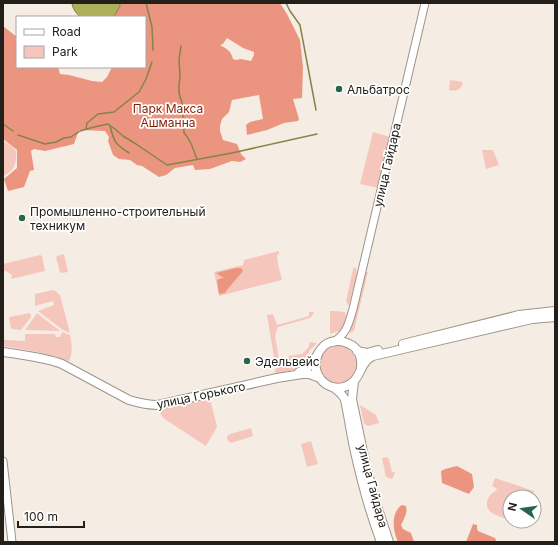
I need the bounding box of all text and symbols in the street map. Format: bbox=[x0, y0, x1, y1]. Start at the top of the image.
legend bbox=[16, 16, 146, 68]
text: Road bbox=[52, 24, 81, 39]
text: Park bbox=[52, 44, 78, 59]
place label: Альбатрос bbox=[347, 82, 410, 97]
marker: Альбатрос bbox=[334, 84, 344, 94]
park label: Парк Макса Ашманна bbox=[133, 101, 203, 130]
street label: улица Гайдара bbox=[370, 121, 404, 209]
place label: Промышленно-строительный техникум bbox=[30, 204, 206, 233]
marker: Промышленно-строительный техникум bbox=[17, 213, 27, 223]
place label: Эдельвейс bbox=[255, 354, 320, 369]
marker: Эдельвейс bbox=[242, 356, 252, 366]
street label: улица Горького bbox=[155, 378, 247, 412]
street label: улица Гайдара bbox=[355, 443, 391, 529]
north arrow bbox=[502, 489, 542, 529]
text: N bbox=[504, 501, 520, 512]
scale bar bbox=[18, 503, 84, 529]
text: 100 m bbox=[24, 509, 58, 524]

